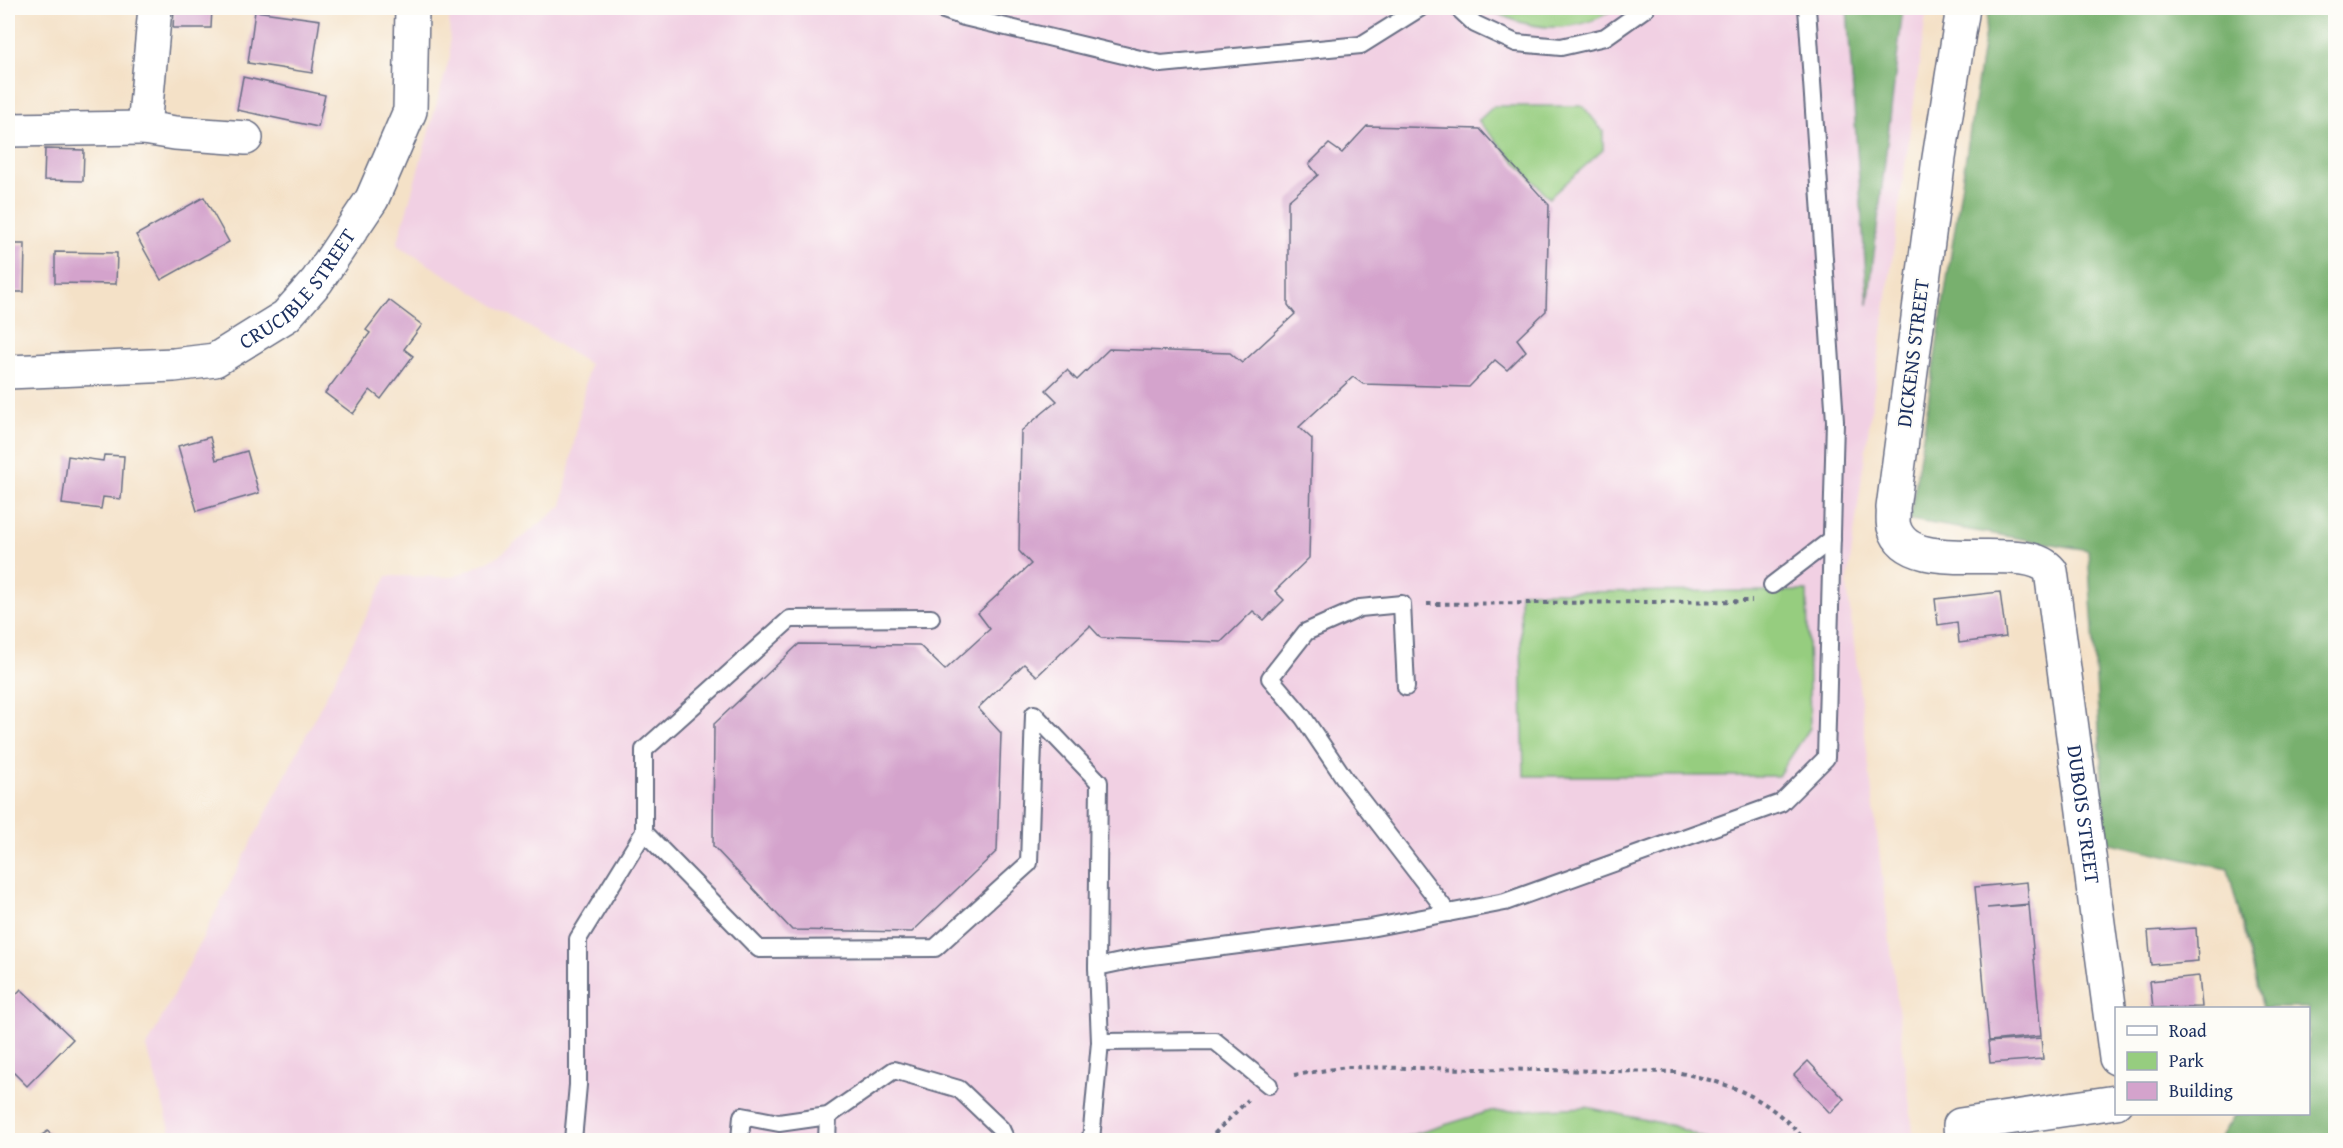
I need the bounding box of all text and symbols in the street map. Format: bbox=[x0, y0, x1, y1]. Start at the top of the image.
street label: CRUCIBLE STREET bbox=[233, 222, 363, 357]
street label: DICKENS STREET bbox=[1888, 277, 1937, 429]
street label: DUBOIS STREET bbox=[2059, 743, 2109, 886]
legend bbox=[2115, 1007, 2310, 1115]
text: Road bbox=[2169, 1017, 2207, 1044]
text: Park bbox=[2169, 1047, 2205, 1074]
text: Building bbox=[2169, 1077, 2233, 1104]

